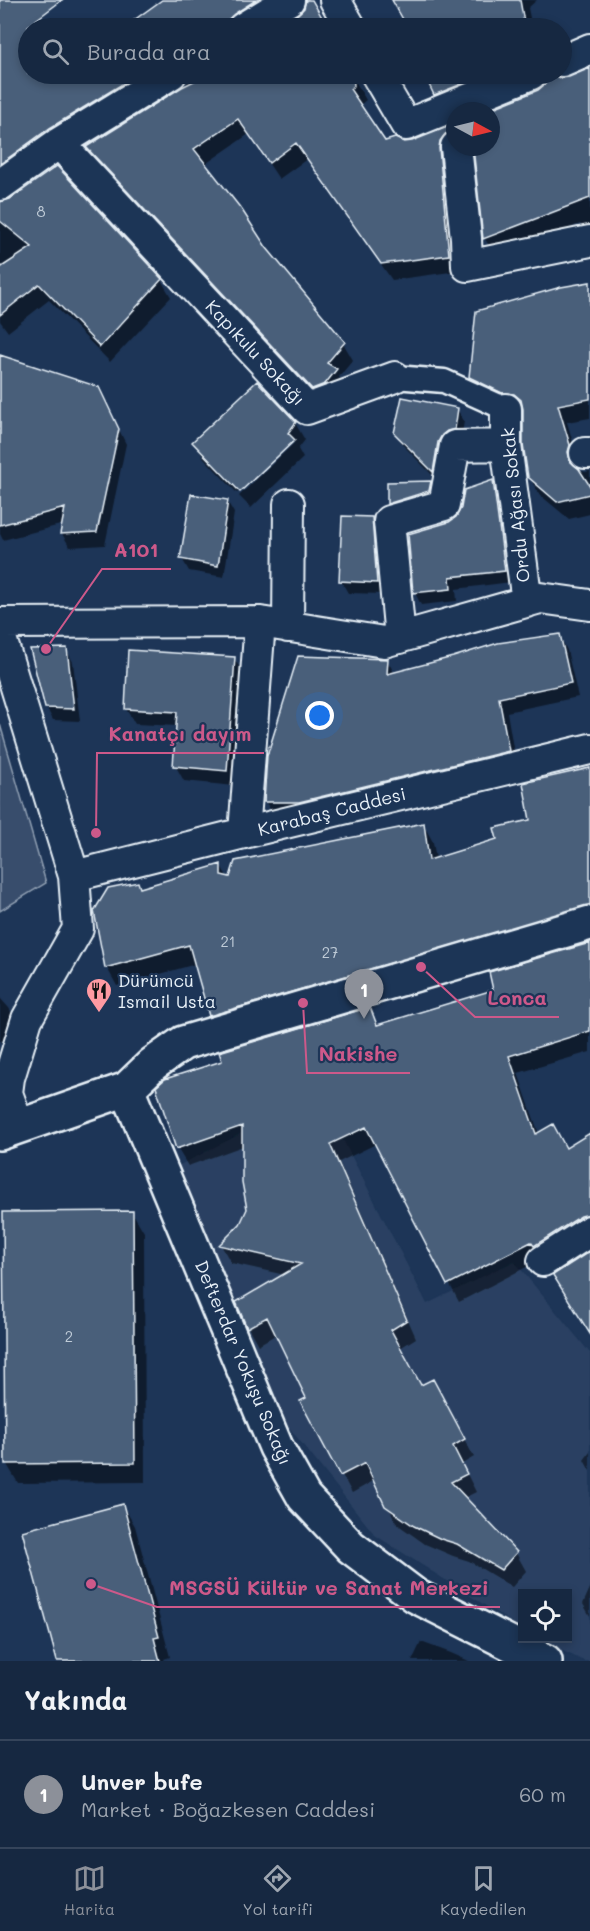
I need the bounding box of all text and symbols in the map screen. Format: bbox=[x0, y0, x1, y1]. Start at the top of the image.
search box bbox=[18, 18, 572, 84]
icon: search bbox=[39, 35, 72, 68]
text: Burada ara bbox=[87, 37, 211, 66]
north arrow bbox=[446, 102, 500, 156]
house number: 8 bbox=[36, 201, 46, 221]
street label: Kapıkulu Sokağı bbox=[201, 294, 311, 410]
street label: Ordu Ağası Sokak bbox=[495, 426, 535, 584]
callout: A101 bbox=[102, 531, 171, 569]
text: A101 bbox=[114, 536, 158, 562]
your location bbox=[305, 701, 334, 730]
callout: Kanatçı dayım bbox=[97, 715, 264, 753]
text: Kanatçı dayım bbox=[109, 720, 251, 746]
street label: Karabaş Caddesi bbox=[255, 781, 408, 841]
house number: 21 bbox=[220, 931, 236, 951]
house number: 27 bbox=[322, 942, 338, 962]
place label: Dürümcü Ismail Usta bbox=[118, 968, 216, 1013]
pin: 1 bbox=[344, 970, 384, 1019]
restaurant icon: Dürümcü Ismail Usta bbox=[84, 976, 114, 1014]
callout: Lonca bbox=[475, 979, 559, 1017]
text: Lonca bbox=[487, 984, 547, 1010]
callout: Nakishe bbox=[307, 1035, 410, 1073]
text: Nakishe bbox=[319, 1040, 397, 1066]
street label: Defterdar Yokuşu Sokağı bbox=[190, 1257, 298, 1469]
house number: 2 bbox=[65, 1326, 73, 1346]
callout: MSGSÜ Kültür ve Sanat Merkezi bbox=[157, 1569, 500, 1607]
text: MSGSÜ Kültür ve Sanat Merkezi bbox=[169, 1574, 489, 1600]
map controls bbox=[518, 1589, 572, 1643]
button: locate bbox=[518, 1589, 572, 1643]
text: Yakında bbox=[24, 1683, 127, 1717]
text: Unver bufe bbox=[81, 1767, 203, 1796]
text: 1 bbox=[39, 1781, 48, 1807]
text: 60 m bbox=[519, 1781, 566, 1807]
text: Market · Boğazkesen Caddesi bbox=[81, 1796, 375, 1822]
tab: Harita bbox=[64, 1862, 115, 1919]
tab: Yol tarifi bbox=[243, 1862, 313, 1919]
tab: Kaydedilen bbox=[440, 1862, 526, 1919]

